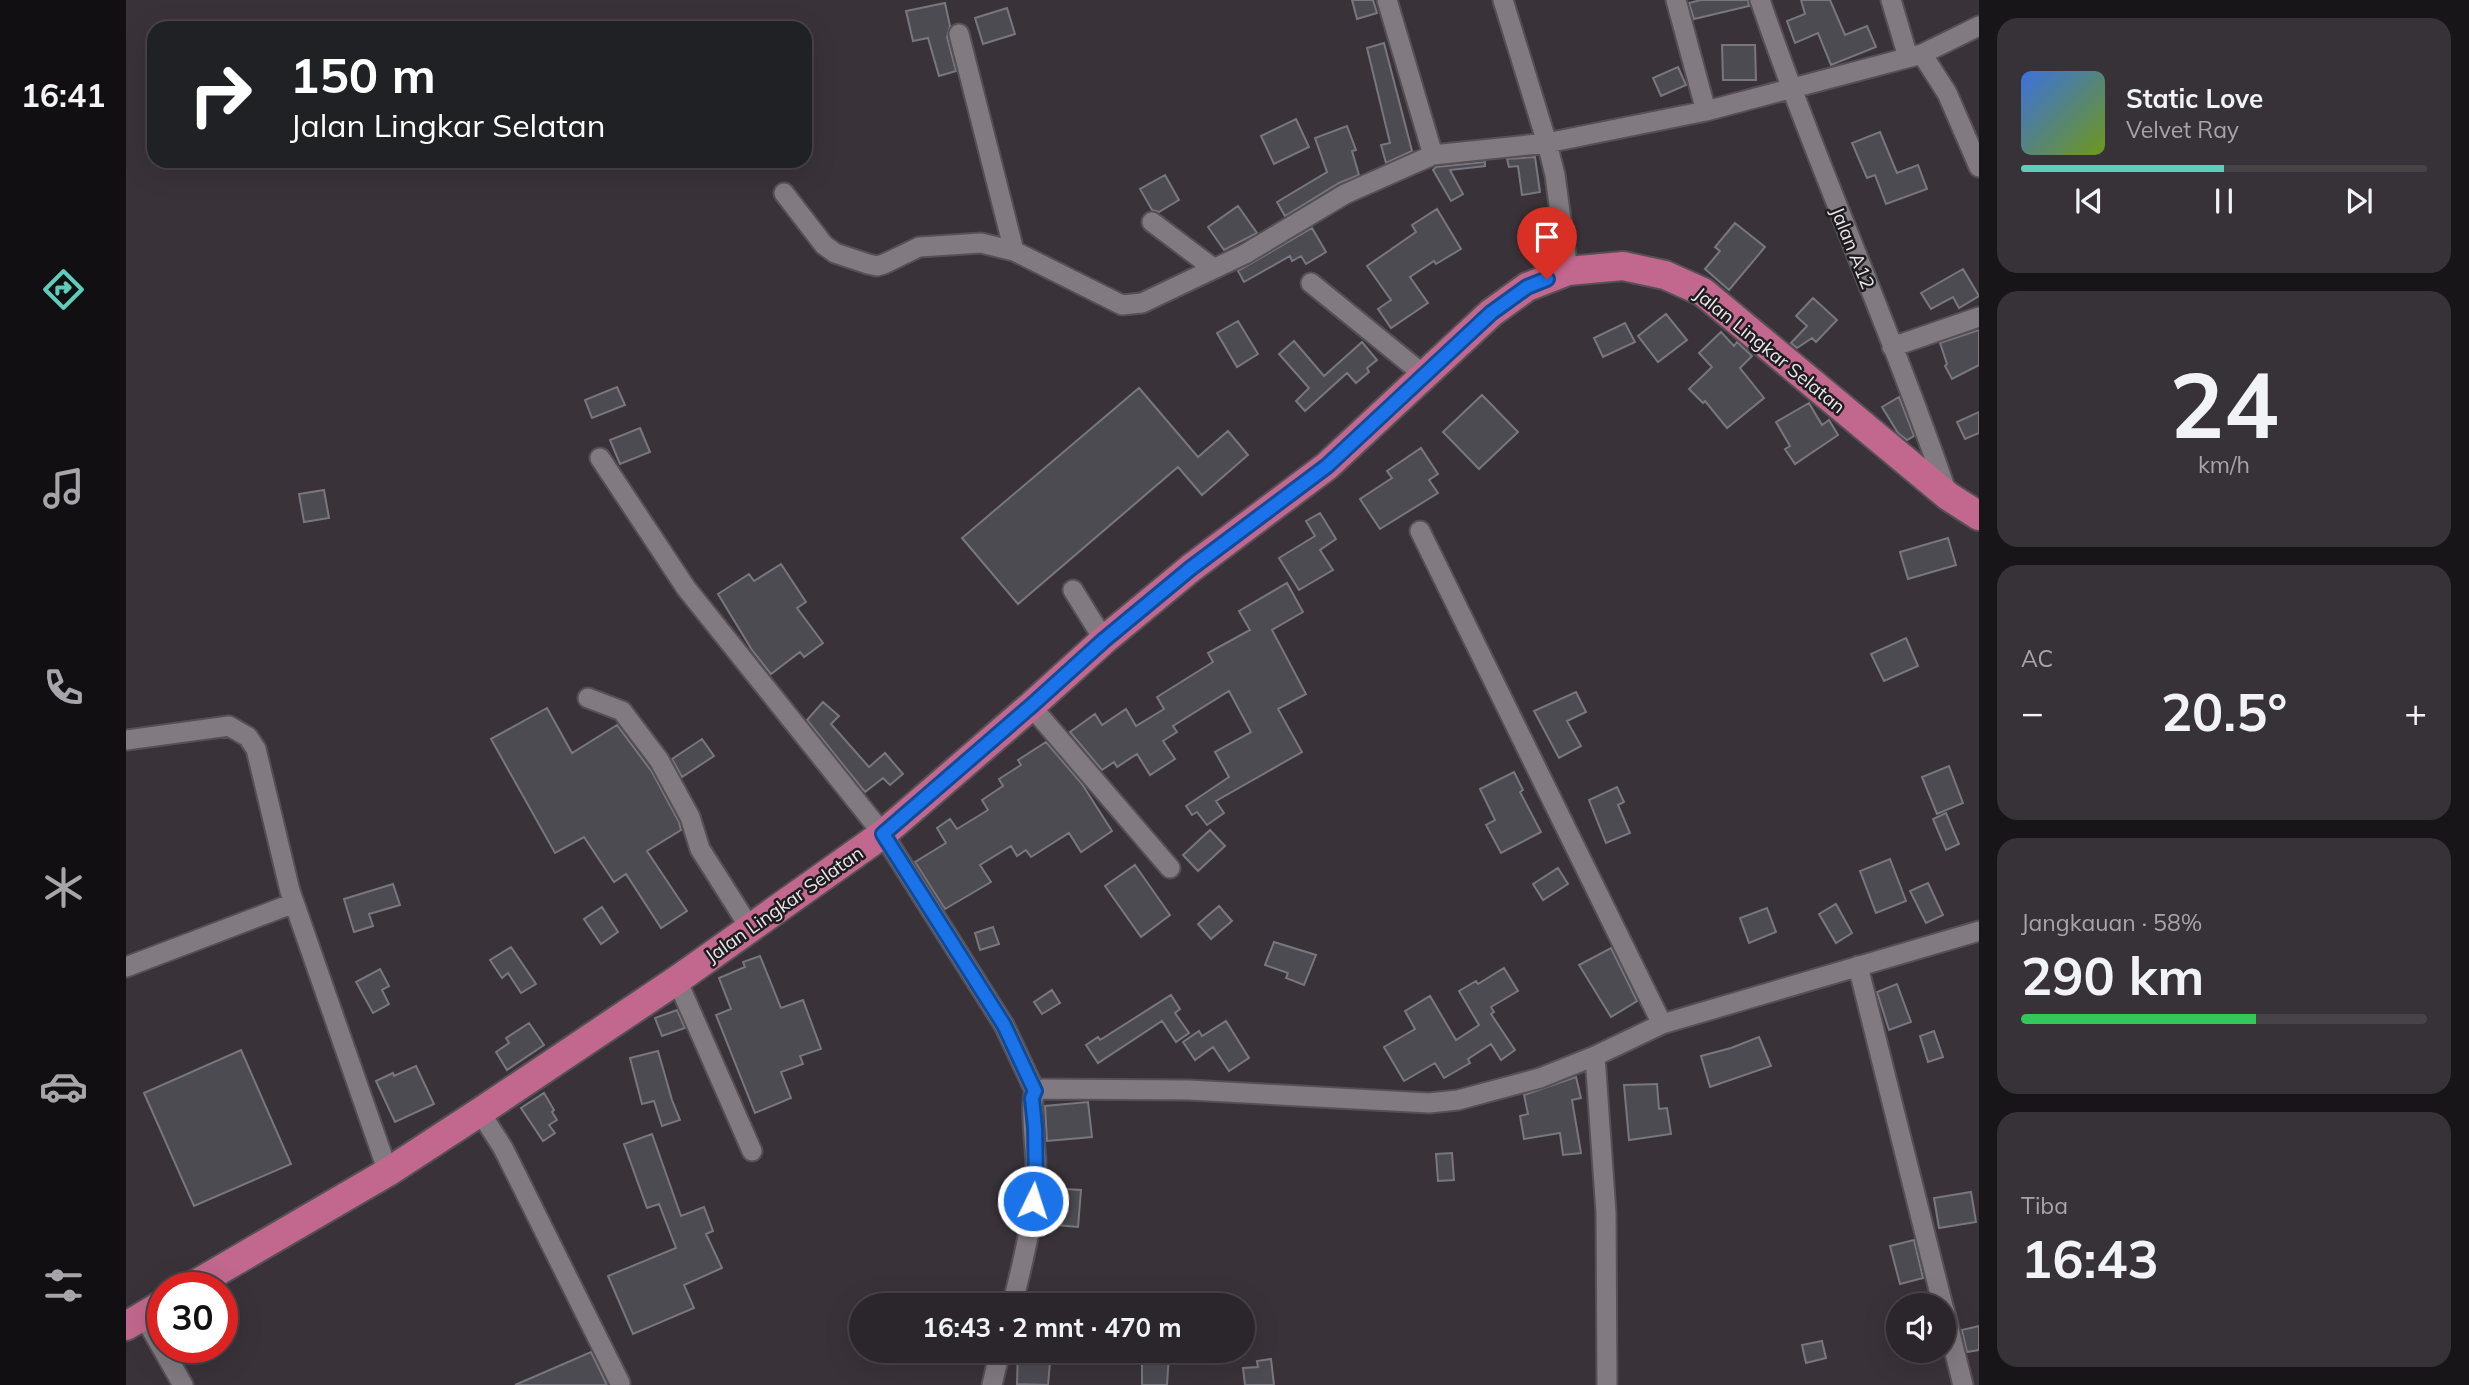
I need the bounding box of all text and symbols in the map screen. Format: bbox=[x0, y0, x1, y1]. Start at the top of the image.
text: 150 m bbox=[290, 44, 436, 105]
icon: right bbox=[175, 49, 266, 140]
text: 16:41 bbox=[21, 75, 105, 115]
text: Static Love bbox=[2126, 82, 2263, 115]
text: Jalan Lingkar Selatan bbox=[290, 105, 606, 145]
text: Velvet Ray bbox=[2126, 115, 2239, 144]
icon: previous bbox=[2070, 182, 2108, 220]
icon: pause bbox=[2205, 182, 2243, 220]
icon: next bbox=[2340, 182, 2378, 220]
street label: Jalan A12 bbox=[1826, 203, 1880, 293]
pin bbox=[1517, 207, 1577, 279]
icon: arrive bbox=[1528, 218, 1566, 256]
icon: directions bbox=[39, 265, 88, 314]
street label: Jalan Lingkar Selatan bbox=[1690, 282, 1850, 418]
text: 24 bbox=[2169, 347, 2279, 461]
text: km/h bbox=[2198, 450, 2250, 479]
icon: music bbox=[39, 464, 88, 513]
text: AC bbox=[2021, 644, 2053, 673]
icon: phone bbox=[39, 663, 88, 712]
text: 20.5° bbox=[2161, 679, 2287, 744]
text: − bbox=[2021, 688, 2044, 736]
text: + bbox=[2404, 688, 2427, 736]
street label: Jalan Lingkar Selatan bbox=[700, 840, 868, 968]
icon: climate bbox=[39, 863, 88, 912]
text: Jangkauan · 58% bbox=[2021, 908, 2202, 937]
text: 290 km bbox=[2021, 943, 2204, 1008]
icon: car bbox=[39, 1062, 88, 1111]
position arrow bbox=[996, 1164, 1070, 1238]
text: Tiba bbox=[2021, 1191, 2068, 1220]
text: 16:43 bbox=[2021, 1226, 2159, 1291]
icon: filters bbox=[39, 1261, 88, 1310]
speed limit sign: 30 bbox=[147, 1272, 238, 1363]
map controls bbox=[1886, 1293, 1956, 1363]
button: sound bbox=[1886, 1293, 1956, 1363]
text: 16:43 · 2 mnt · 470 m bbox=[922, 1311, 1182, 1344]

